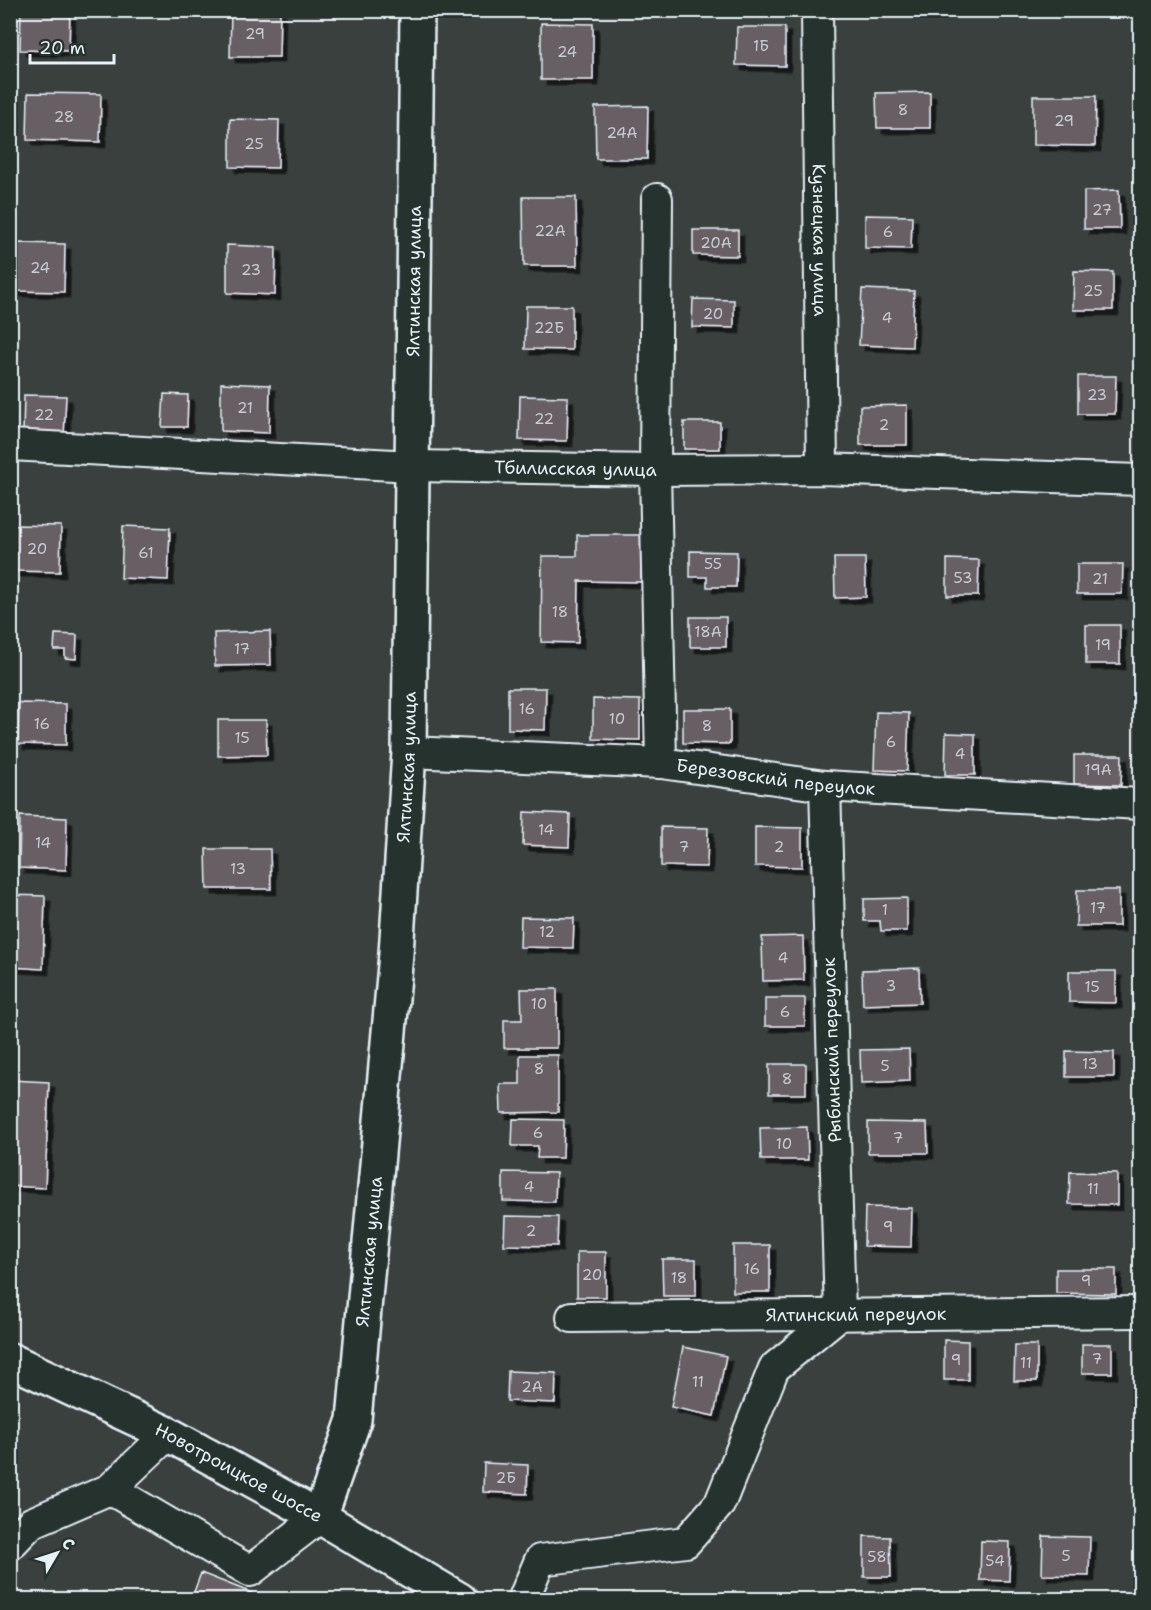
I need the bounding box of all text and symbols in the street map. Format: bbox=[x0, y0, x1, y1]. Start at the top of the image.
house number: 29 bbox=[245, 24, 265, 44]
scale bar bbox=[30, 27, 114, 65]
text: 20 m bbox=[39, 36, 85, 60]
house number: 1Б bbox=[753, 36, 769, 56]
house number: 24 bbox=[557, 42, 577, 62]
house number: 8 bbox=[898, 100, 908, 120]
house number: 28 bbox=[54, 107, 74, 127]
house number: 29 bbox=[1054, 111, 1074, 131]
house number: 24А bbox=[607, 123, 638, 143]
house number: 25 bbox=[244, 134, 264, 154]
street label: Кузнецкая улица bbox=[807, 164, 832, 316]
house number: 27 bbox=[1092, 200, 1112, 220]
street label: Ялтинская улица bbox=[401, 205, 427, 357]
house number: 22А bbox=[534, 221, 566, 241]
house number: 6 bbox=[883, 222, 893, 242]
house number: 20А bbox=[700, 233, 732, 253]
house number: 24 bbox=[30, 258, 50, 278]
house number: 23 bbox=[241, 260, 261, 280]
house number: 25 bbox=[1083, 281, 1103, 301]
house number: 20 bbox=[703, 304, 723, 324]
house number: 4 bbox=[882, 308, 892, 328]
house number: 22Б bbox=[534, 318, 564, 338]
house number: 23 bbox=[1087, 385, 1107, 405]
house number: 21 bbox=[237, 398, 253, 418]
house number: 22 bbox=[34, 405, 54, 425]
house number: 22 bbox=[534, 409, 554, 429]
house number: 2 bbox=[879, 415, 889, 435]
street label: Тбилисская улица bbox=[494, 455, 657, 482]
house number: 20 bbox=[27, 539, 47, 559]
house number: 61 bbox=[138, 543, 154, 563]
house number: 55 bbox=[704, 554, 722, 574]
house number: 53 bbox=[954, 568, 973, 588]
house number: 21 bbox=[1092, 569, 1108, 589]
house number: 18 bbox=[552, 602, 568, 622]
house number: 18А bbox=[694, 622, 722, 642]
house number: 19 bbox=[1095, 635, 1111, 655]
house number: 17 bbox=[234, 639, 250, 659]
street label: Ялтинская улица bbox=[391, 691, 422, 843]
house number: 16 bbox=[519, 699, 535, 719]
house number: 10 bbox=[609, 709, 625, 729]
house number: 16 bbox=[34, 714, 50, 734]
house number: 8 bbox=[702, 716, 712, 736]
house number: 15 bbox=[234, 728, 250, 748]
house number: 6 bbox=[886, 732, 896, 752]
house number: 4 bbox=[955, 744, 965, 764]
street label: Березовский переулок bbox=[675, 753, 876, 801]
house number: 19А bbox=[1084, 760, 1112, 780]
house number: 14 bbox=[538, 820, 554, 840]
house number: 14 bbox=[35, 833, 51, 853]
house number: 7 bbox=[679, 837, 689, 857]
house number: 2 bbox=[774, 837, 784, 857]
house number: 13 bbox=[230, 859, 246, 879]
house number: 17 bbox=[1090, 898, 1106, 918]
house number: 1 bbox=[882, 900, 888, 920]
house number: 12 bbox=[539, 922, 555, 942]
house number: 4 bbox=[778, 948, 788, 968]
street label: Рыбинский переулок bbox=[817, 957, 847, 1143]
house number: 3 bbox=[886, 976, 896, 996]
house number: 15 bbox=[1084, 977, 1100, 997]
house number: 10 bbox=[531, 994, 547, 1014]
house number: 6 bbox=[780, 1002, 790, 1022]
house number: 13 bbox=[1082, 1054, 1098, 1074]
house number: 5 bbox=[880, 1056, 890, 1076]
house number: 8 bbox=[534, 1059, 544, 1079]
house number: 8 bbox=[782, 1069, 792, 1089]
house number: 6 bbox=[533, 1123, 543, 1143]
house number: 7 bbox=[893, 1128, 903, 1148]
house number: 10 bbox=[776, 1134, 792, 1154]
street label: Ялтинская улица bbox=[350, 1175, 388, 1328]
house number: 4 bbox=[524, 1177, 534, 1197]
house number: 11 bbox=[1087, 1179, 1099, 1199]
house number: 9 bbox=[883, 1217, 893, 1237]
house number: 2 bbox=[526, 1221, 536, 1241]
house number: 16 bbox=[744, 1259, 760, 1279]
house number: 20 bbox=[582, 1265, 602, 1285]
house number: 18 bbox=[671, 1268, 687, 1288]
house number: 9 bbox=[1081, 1271, 1091, 1291]
street label: Ялтинский переулок bbox=[766, 1302, 947, 1327]
house number: 7 bbox=[1092, 1349, 1102, 1369]
house number: 9 bbox=[951, 1350, 961, 1370]
house number: 11 bbox=[1020, 1353, 1032, 1373]
house number: 11 bbox=[692, 1372, 704, 1392]
house number: 2А bbox=[521, 1377, 543, 1397]
street label: Новотроицкое шоссе bbox=[151, 1417, 327, 1528]
house number: 2Б bbox=[496, 1468, 516, 1488]
north arrow bbox=[27, 1523, 87, 1583]
text: С bbox=[57, 1533, 80, 1554]
house number: 5 bbox=[1061, 1546, 1071, 1566]
house number: 58 bbox=[867, 1547, 887, 1567]
house number: 54 bbox=[985, 1551, 1005, 1571]

